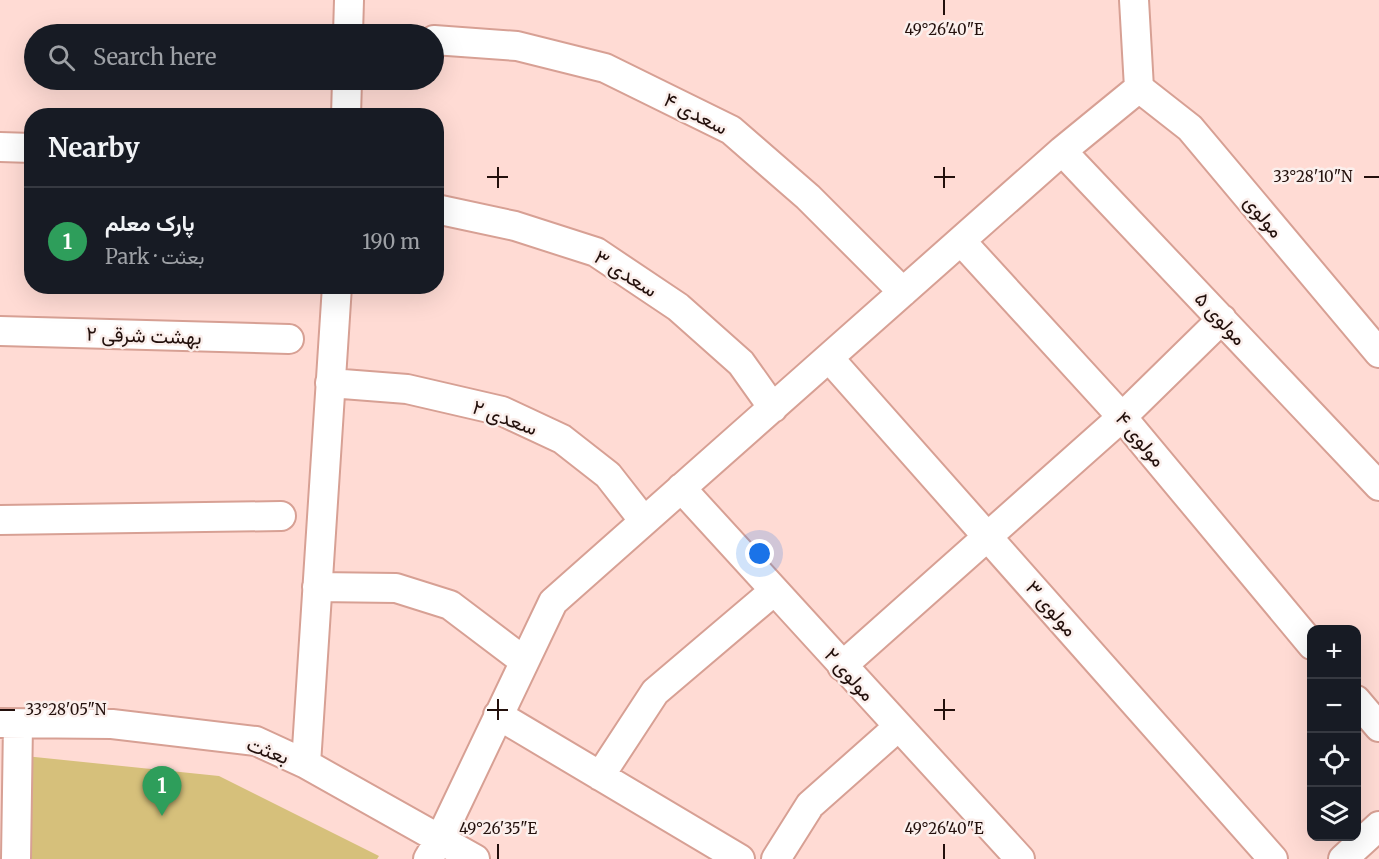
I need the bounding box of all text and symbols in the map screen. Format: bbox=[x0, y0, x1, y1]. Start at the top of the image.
text: 49°26'40"E bbox=[905, 20, 984, 39]
search box bbox=[24, 24, 444, 90]
icon: search bbox=[45, 41, 78, 74]
text: Search here bbox=[93, 43, 216, 71]
street label: سعدی ۴ bbox=[660, 86, 732, 140]
text: Nearby bbox=[48, 131, 140, 164]
text: 33°28'10"N bbox=[1273, 167, 1353, 186]
street label: مولوی bbox=[1238, 189, 1289, 243]
text: پارک معلم bbox=[105, 209, 195, 237]
text: 1 bbox=[63, 229, 72, 254]
text: 190 m bbox=[362, 229, 420, 254]
text: Park · بعثت bbox=[105, 244, 204, 269]
street label: سعدی ۳ bbox=[590, 244, 662, 302]
street label: مولوی ۵ bbox=[1189, 286, 1252, 351]
street label: بهشت شرقی ۲ bbox=[86, 320, 202, 351]
street label: سعدی ۲ bbox=[469, 394, 541, 440]
street label: مولوی ۴ bbox=[1110, 406, 1171, 472]
your location bbox=[745, 539, 774, 568]
street label: مولوی ۳ bbox=[1020, 575, 1083, 642]
map controls bbox=[1307, 625, 1361, 841]
button: + bbox=[1307, 625, 1361, 679]
street label: مولوی ۲ bbox=[819, 642, 881, 707]
button: − bbox=[1307, 679, 1361, 733]
text: 33°28'05"N bbox=[26, 700, 107, 719]
street label: بعثت bbox=[243, 731, 293, 769]
button: locate bbox=[1307, 733, 1361, 787]
pin: 1 bbox=[142, 766, 182, 816]
button: layers bbox=[1307, 787, 1361, 841]
text: 49°26'35"E bbox=[459, 819, 537, 838]
text: 49°26'40"E bbox=[905, 819, 984, 838]

